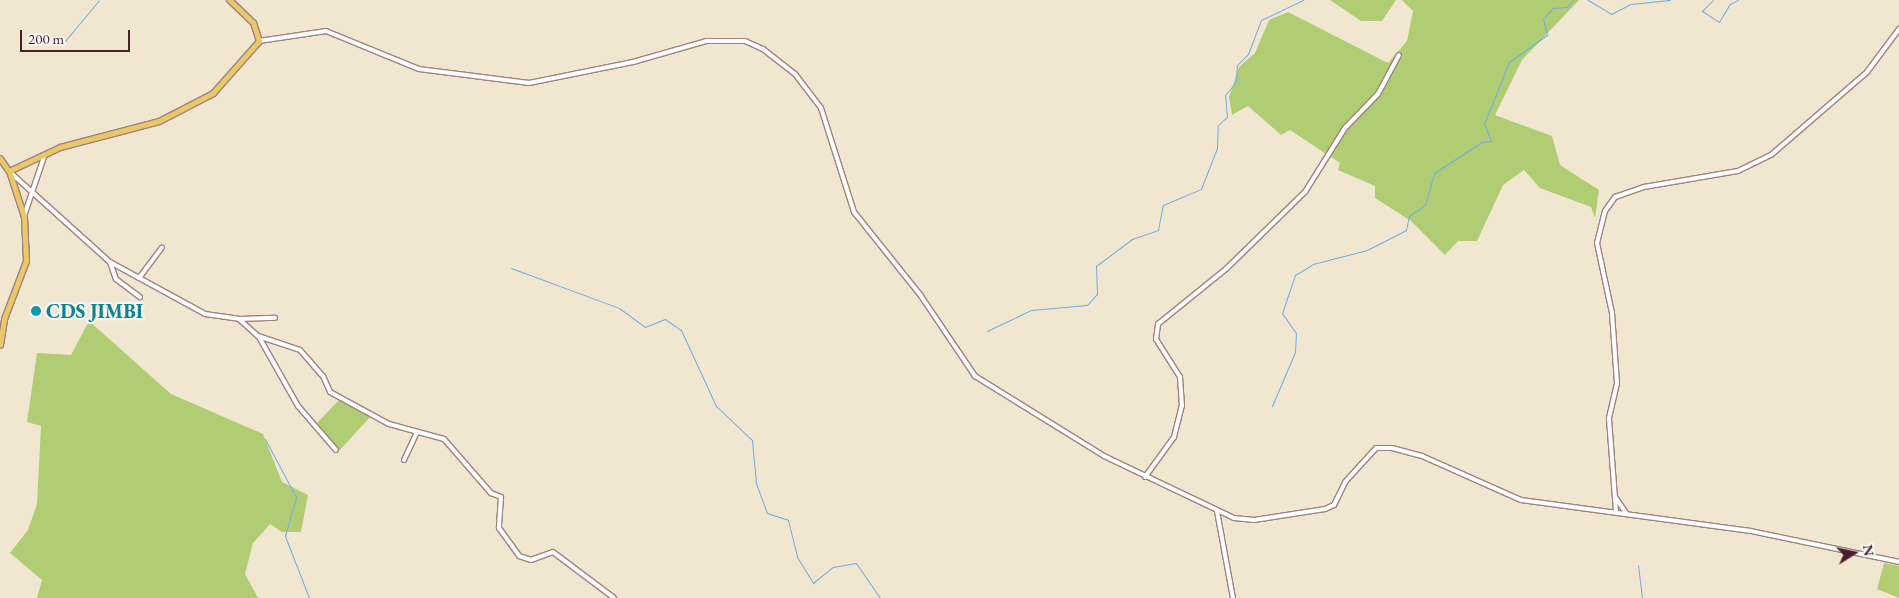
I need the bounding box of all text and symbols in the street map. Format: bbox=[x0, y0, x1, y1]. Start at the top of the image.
scale bar bbox=[22, 20, 132, 52]
text: 200 m bbox=[28, 29, 64, 48]
place label: CDS JIMBI bbox=[46, 299, 143, 323]
marker: CDS JIMBI bbox=[30, 305, 42, 317]
north arrow bbox=[1829, 528, 1879, 578]
text: N bbox=[1859, 543, 1879, 558]

